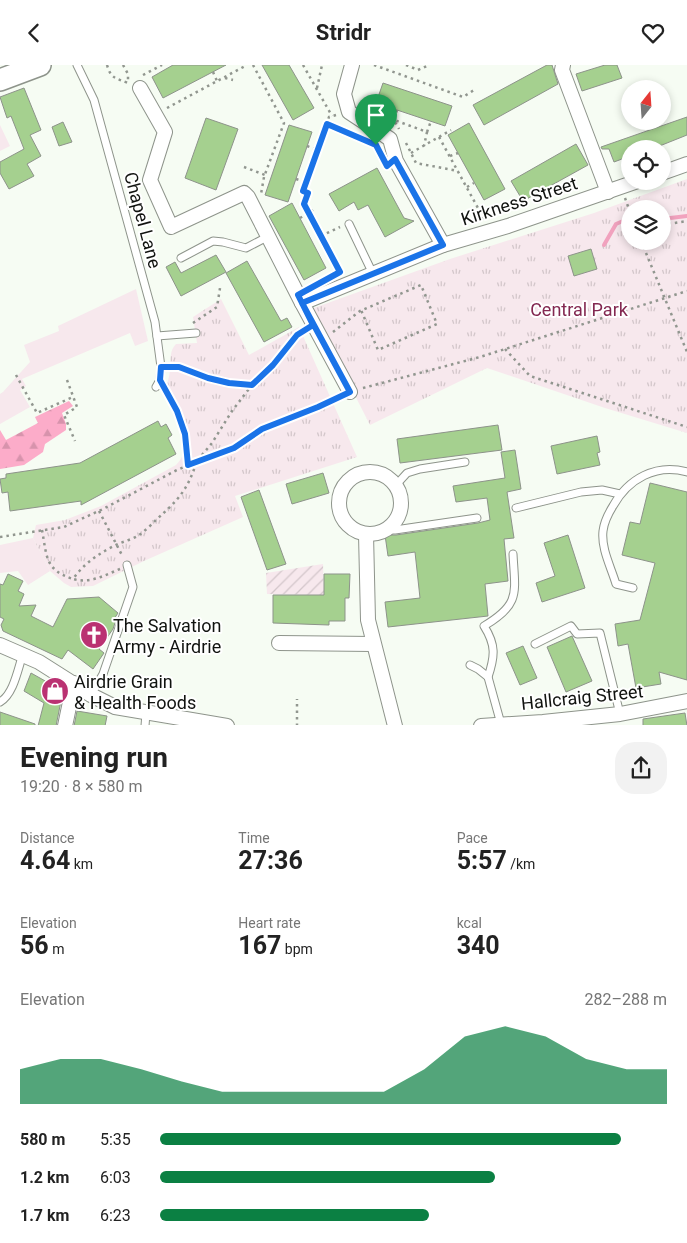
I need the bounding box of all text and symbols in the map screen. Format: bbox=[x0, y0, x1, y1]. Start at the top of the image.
icon: back bbox=[20, 19, 48, 47]
icon: heart bbox=[639, 19, 667, 47]
text: Stridr bbox=[316, 20, 371, 45]
north arrow bbox=[621, 80, 671, 130]
map controls bbox=[621, 80, 671, 250]
pin bbox=[355, 94, 397, 145]
icon: arrive bbox=[362, 101, 390, 129]
button: locate bbox=[621, 140, 671, 190]
street label: Chapel Lane bbox=[120, 170, 166, 270]
street label: Kirkness Street bbox=[458, 172, 580, 230]
button: layers bbox=[621, 200, 671, 250]
park label: Central Park bbox=[530, 299, 629, 320]
place label: The Salvation Army - Airdrie bbox=[113, 615, 221, 657]
church icon: The Salvation Army - Airdrie bbox=[79, 620, 109, 650]
place label: Airdrie Grain & Health Foods bbox=[74, 671, 196, 713]
shop icon: Airdrie Grain & Health Foods bbox=[40, 676, 70, 706]
street label: Hallcraig Street bbox=[520, 680, 644, 714]
text: Evening run bbox=[20, 741, 168, 774]
button: share bbox=[615, 742, 667, 794]
text: 19:20 · 8 × 580 m bbox=[20, 777, 142, 796]
text: Distance bbox=[20, 830, 75, 846]
text: Time bbox=[238, 830, 270, 846]
text: Pace bbox=[457, 830, 488, 846]
text: 4.64 bbox=[20, 846, 70, 875]
text: 27:36 bbox=[238, 846, 303, 875]
text: 5:57 bbox=[457, 846, 507, 875]
text: km bbox=[70, 856, 93, 872]
text: /km bbox=[507, 856, 535, 872]
text: Elevation bbox=[20, 915, 77, 931]
text: Heart rate bbox=[238, 915, 301, 931]
text: kcal bbox=[457, 915, 482, 931]
text: 56 bbox=[20, 931, 49, 960]
text: 167 bbox=[238, 931, 281, 960]
text: 340 bbox=[457, 931, 500, 960]
text: m bbox=[49, 941, 64, 957]
text: bpm bbox=[281, 941, 313, 957]
text: Elevation bbox=[20, 990, 85, 1009]
text: 282–288 m bbox=[585, 990, 667, 1009]
text: 580 m bbox=[20, 1130, 65, 1149]
text: 5:35 bbox=[100, 1130, 131, 1149]
text: 1.2 km bbox=[20, 1168, 69, 1187]
text: 6:03 bbox=[100, 1168, 131, 1187]
text: 1.7 km bbox=[20, 1206, 69, 1225]
text: 6:23 bbox=[100, 1206, 131, 1225]

